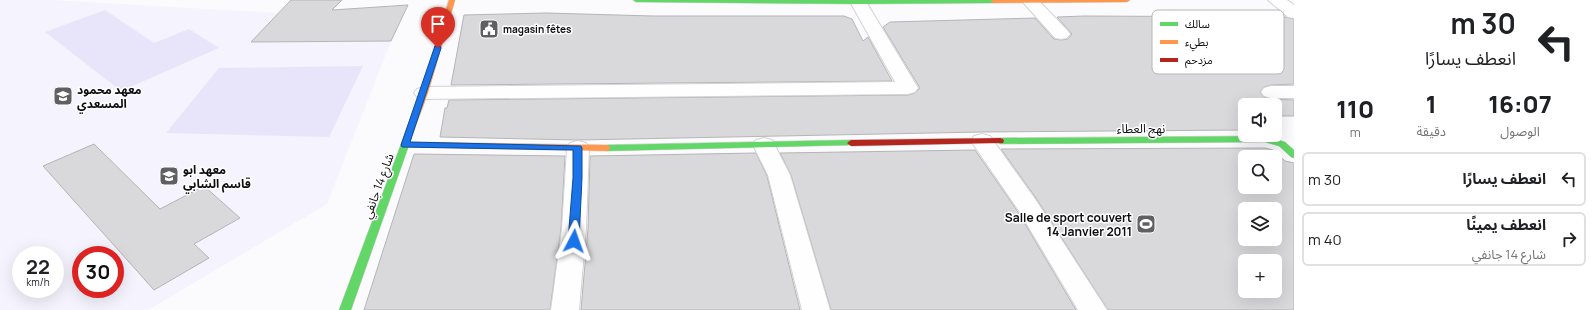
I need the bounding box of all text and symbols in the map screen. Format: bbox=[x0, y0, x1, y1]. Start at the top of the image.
text: 30 m bbox=[1450, 4, 1516, 42]
pin bbox=[421, 7.0, 455, 48]
legend bbox=[1152, 10, 1284, 74]
icon: arrive bbox=[427, 13, 449, 35]
text: سالك bbox=[1185, 16, 1210, 31]
icon: left bbox=[1530, 16, 1582, 68]
public building icon: magasin fêtes bbox=[478, 18, 500, 40]
place label: magasin fêtes bbox=[503, 22, 572, 36]
text: بطيء bbox=[1185, 34, 1208, 52]
text: انعطف يسارًا bbox=[1425, 46, 1516, 70]
text: مزدحم bbox=[1185, 52, 1213, 69]
place label: معهد محمود المسعدي bbox=[77, 81, 142, 113]
school or university icon: معهد محمود المسعدي bbox=[52, 85, 74, 107]
text: 1 bbox=[1426, 87, 1437, 120]
text: 16:07 bbox=[1488, 87, 1552, 120]
text: 110 bbox=[1336, 92, 1374, 125]
map controls bbox=[1238, 98, 1282, 298]
button: sound bbox=[1238, 98, 1282, 142]
street label: نهج العطاء bbox=[1117, 120, 1165, 138]
text: دقيقة bbox=[1416, 122, 1446, 140]
text: الوصول bbox=[1500, 122, 1540, 140]
text: m bbox=[1350, 123, 1361, 141]
button: search bbox=[1238, 150, 1282, 194]
street label: شارع 14 جانفي bbox=[358, 151, 399, 222]
place label: معهد ابو قاسم الشابي bbox=[183, 161, 251, 193]
school or university icon: معهد ابو قاسم الشابي bbox=[158, 165, 180, 187]
text: انعطف يسارًا bbox=[1462, 168, 1546, 189]
icon: left bbox=[1558, 168, 1580, 190]
text: 30 m bbox=[1308, 169, 1341, 190]
button: layers bbox=[1238, 202, 1282, 246]
place label: Salle de sport couvert 14 Janvier 2011 bbox=[1005, 209, 1132, 240]
sports icon: Salle de sport couvert 14 Janvier 2011 bbox=[1135, 213, 1157, 235]
text: انعطف يمينًا bbox=[1466, 214, 1546, 235]
position arrow bbox=[553, 220, 595, 262]
icon: right bbox=[1558, 228, 1580, 250]
text: 40 m bbox=[1308, 229, 1342, 250]
text: شارع 14 جانفي bbox=[1472, 245, 1546, 263]
speed limit sign: 30 bbox=[72, 246, 124, 298]
text: 22 bbox=[26, 253, 50, 280]
button: + bbox=[1238, 254, 1282, 298]
text: km/h bbox=[26, 275, 50, 289]

